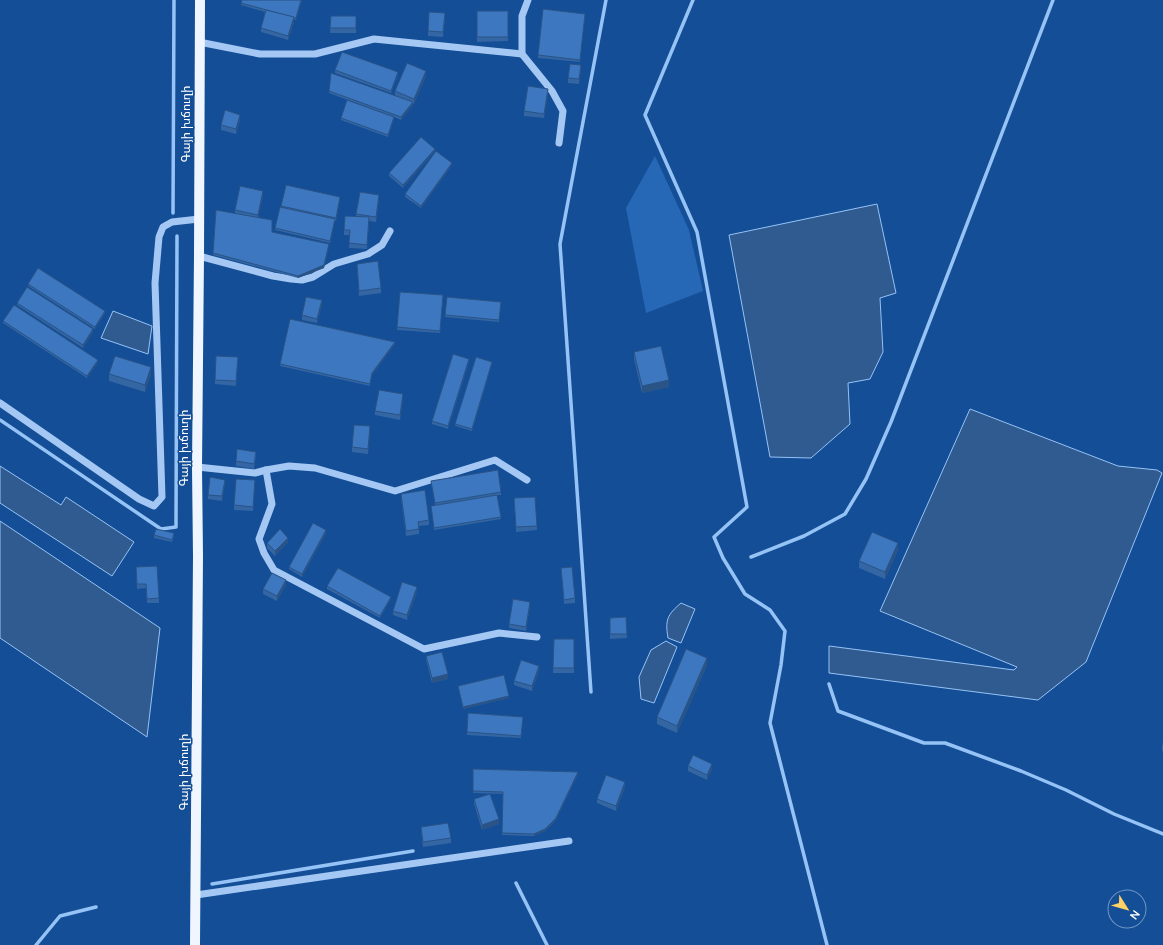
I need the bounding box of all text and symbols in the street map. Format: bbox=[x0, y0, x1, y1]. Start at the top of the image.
street label: Գայի խճուղի bbox=[178, 85, 194, 163]
street label: Գայի խճուղի bbox=[176, 409, 192, 487]
street label: Գայի խճուղի bbox=[176, 733, 192, 811]
north arrow bbox=[1107, 889, 1147, 929]
text: N bbox=[1126, 907, 1143, 923]

